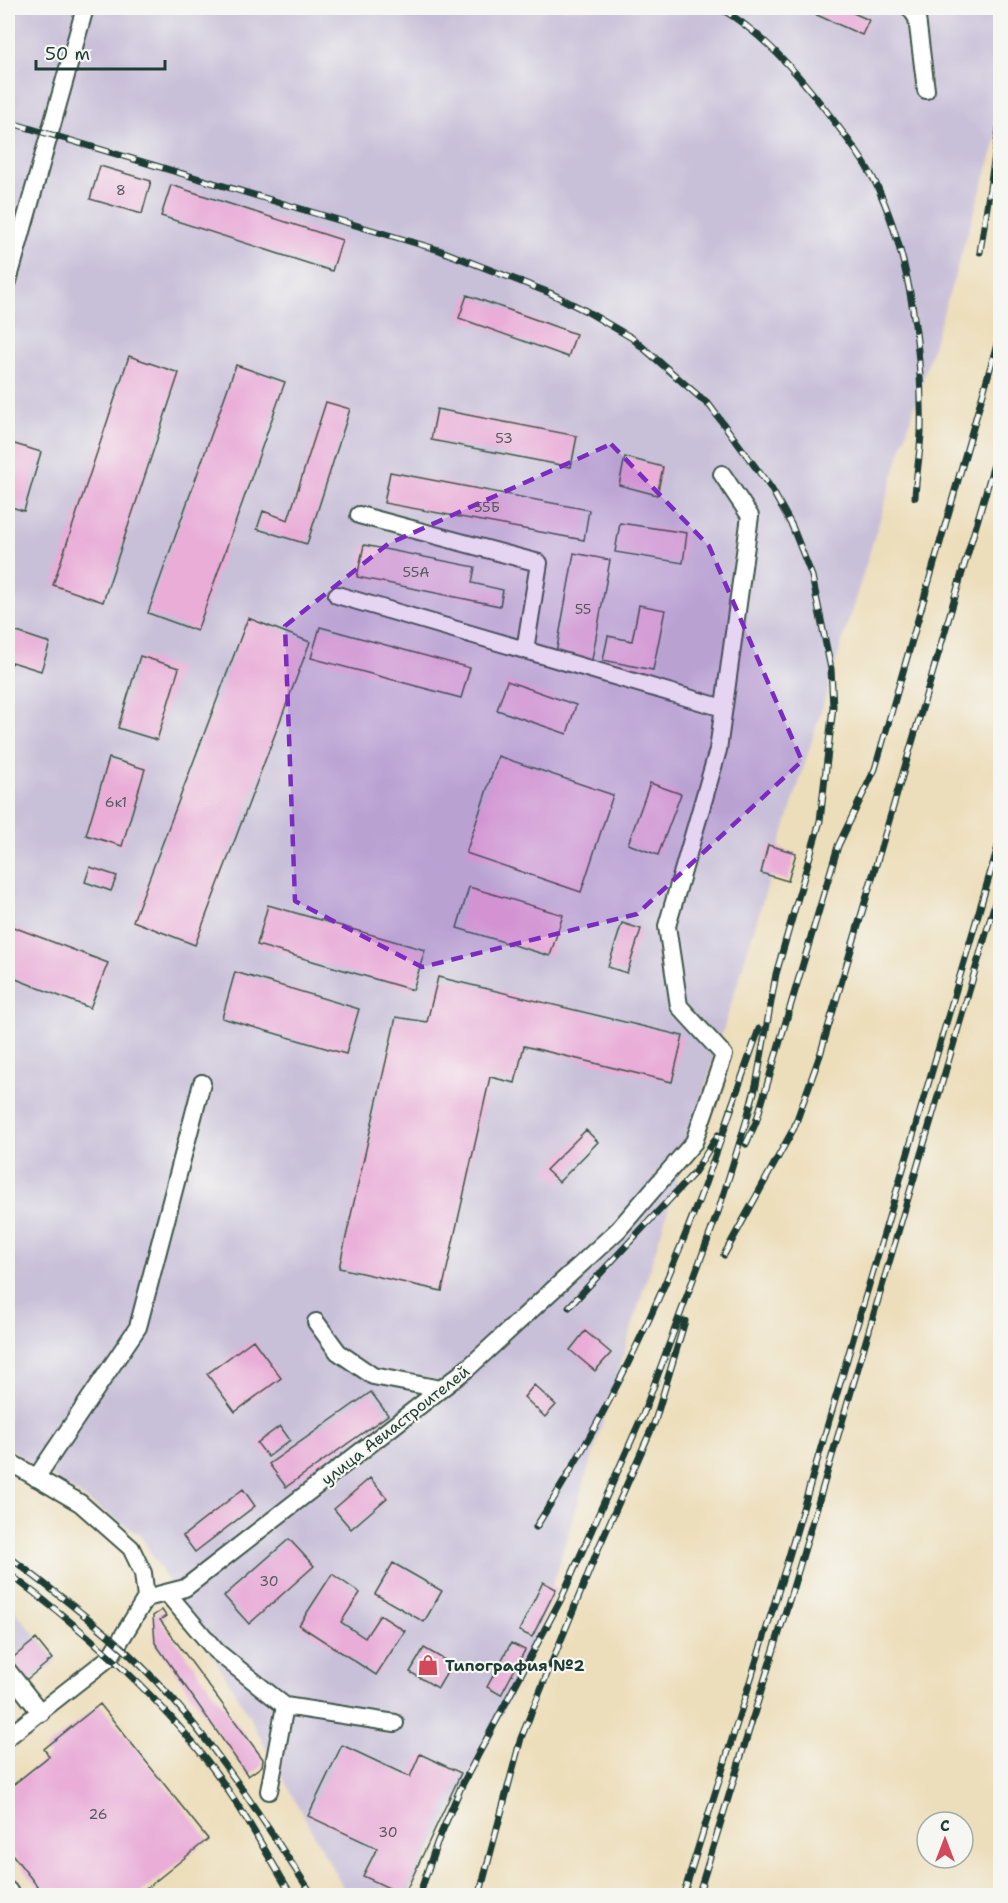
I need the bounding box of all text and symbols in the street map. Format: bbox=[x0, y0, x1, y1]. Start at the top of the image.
scale bar bbox=[36, 33, 165, 71]
text: 50 m bbox=[45, 42, 90, 66]
house number: 8 bbox=[116, 181, 126, 199]
house number: 53 bbox=[495, 429, 513, 447]
house number: 55Б bbox=[474, 498, 500, 516]
house number: 55А bbox=[403, 563, 429, 581]
house number: 55 bbox=[575, 600, 591, 618]
house number: 6к1 bbox=[105, 793, 127, 811]
street label: улица Авиастроителей bbox=[317, 1361, 474, 1490]
house number: 30 bbox=[259, 1572, 279, 1590]
shop icon: Типография №2 bbox=[416, 1653, 440, 1677]
place label: Типография №2 bbox=[445, 1655, 585, 1676]
house number: 26 bbox=[89, 1805, 108, 1823]
north arrow bbox=[915, 1810, 975, 1870]
text: С bbox=[940, 1815, 950, 1836]
house number: 30 bbox=[378, 1823, 398, 1841]

